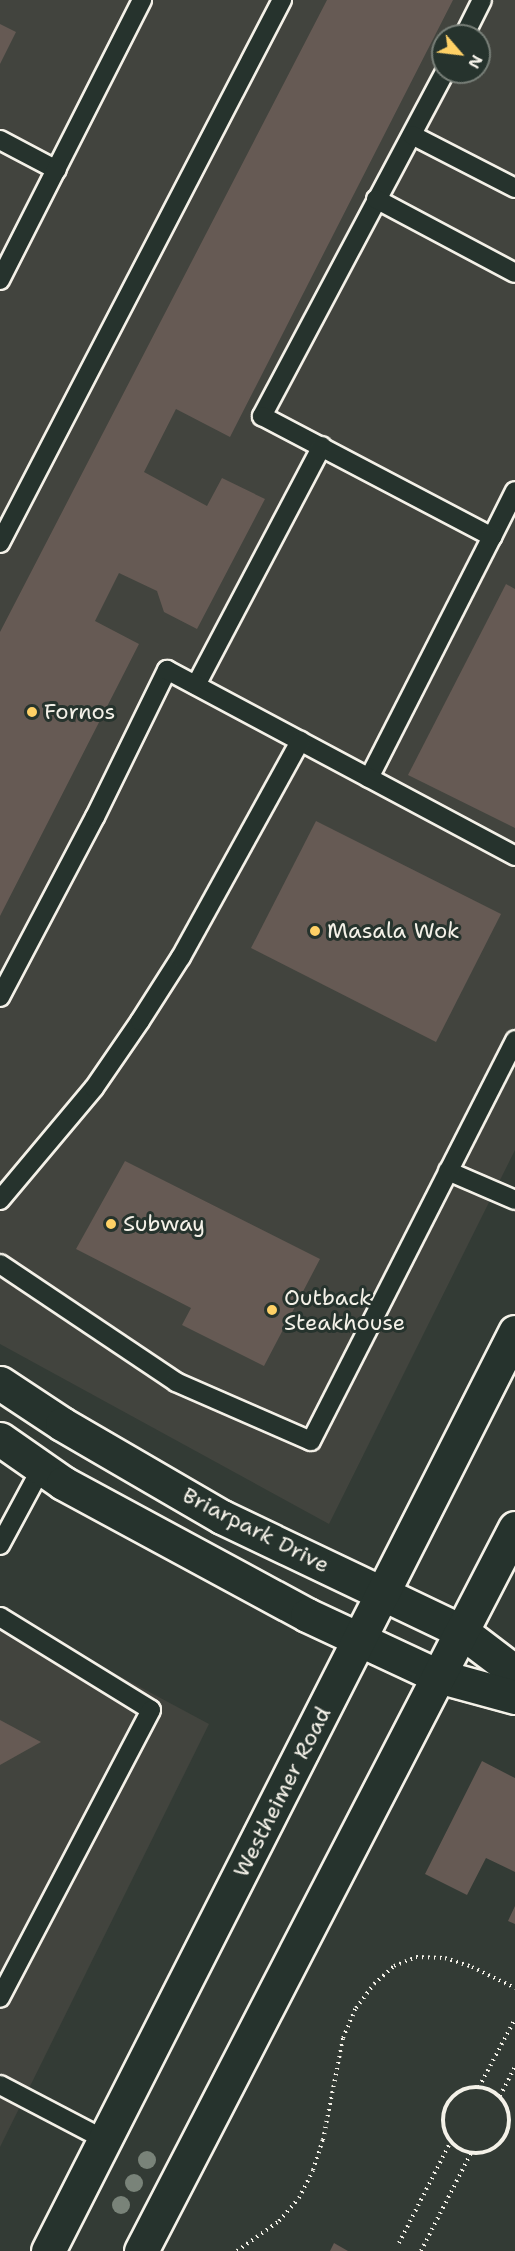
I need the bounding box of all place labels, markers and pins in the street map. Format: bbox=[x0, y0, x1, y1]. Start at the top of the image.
place label: Fornos bbox=[44, 699, 115, 725]
marker: Fornos bbox=[25, 705, 39, 719]
place label: Masala Wok bbox=[327, 918, 460, 944]
marker: Masala Wok bbox=[308, 924, 322, 938]
place label: Subway bbox=[123, 1211, 205, 1237]
marker: Subway bbox=[104, 1217, 118, 1231]
place label: Outback Steakhouse bbox=[284, 1284, 405, 1336]
marker: Outback Steakhouse bbox=[265, 1303, 279, 1317]

